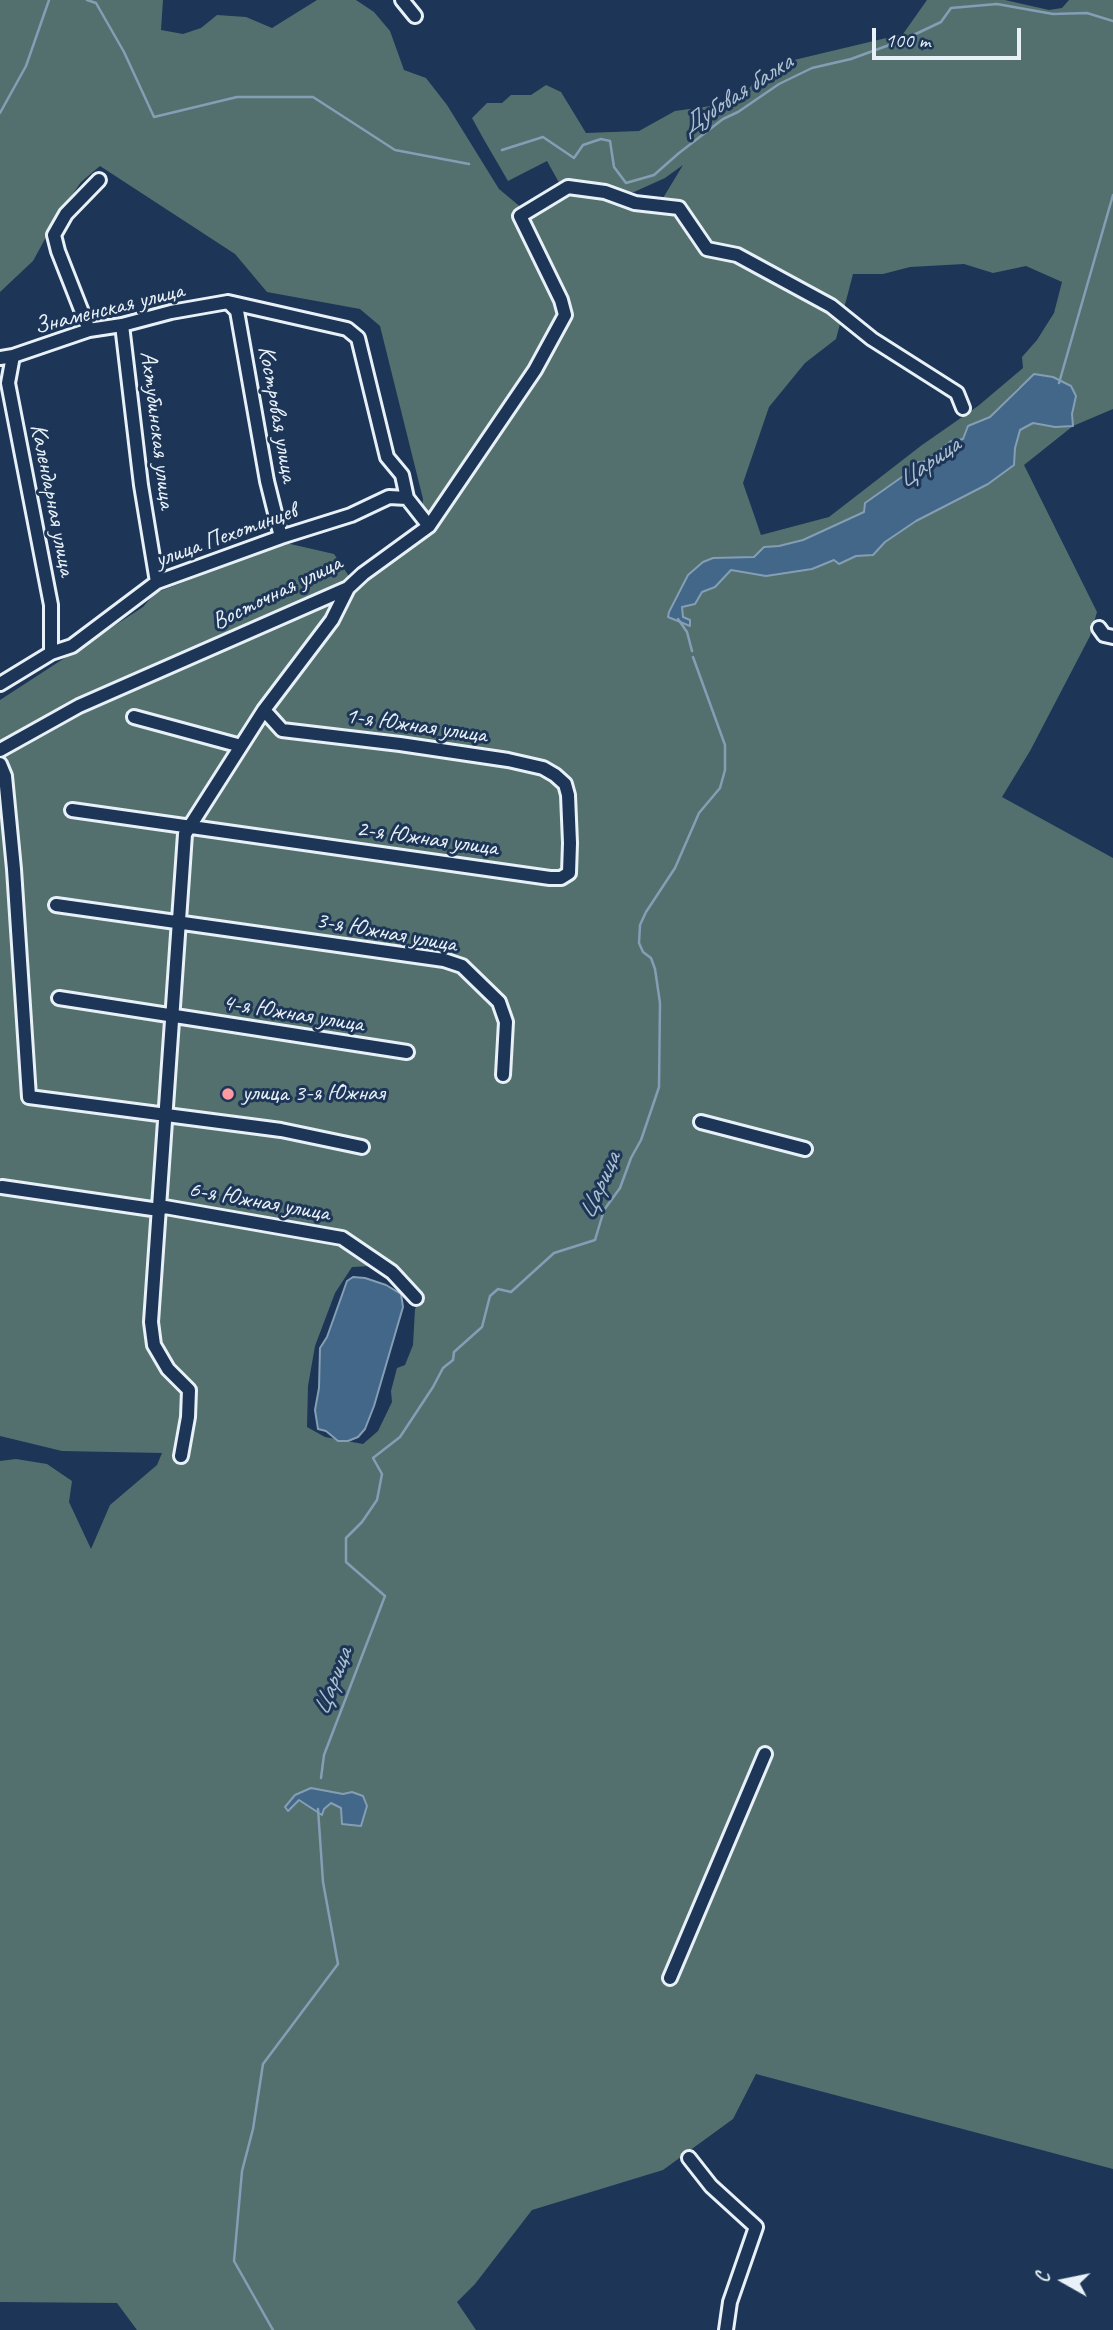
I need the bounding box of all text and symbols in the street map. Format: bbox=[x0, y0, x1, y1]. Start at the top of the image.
scale bar bbox=[875, 14, 1024, 58]
text: 100 m bbox=[885, 27, 930, 53]
water label: Дубовая балка bbox=[675, 47, 799, 143]
street label: Знаменская улица bbox=[31, 277, 187, 341]
street label: Костровая улица bbox=[251, 344, 303, 484]
street label: Ахтубинская улица bbox=[133, 350, 181, 510]
street label: Календарная улица bbox=[23, 421, 81, 579]
water label: Царица bbox=[891, 430, 967, 496]
street label: улица Пехотинцев bbox=[151, 497, 301, 575]
street label: Восточная улица bbox=[207, 549, 347, 637]
street label: 1-я Южная улица bbox=[343, 702, 489, 750]
street label: 2-я Южная улица bbox=[354, 815, 500, 863]
street label: 3-я Южная улица bbox=[313, 906, 459, 960]
street label: 4-я Южная улица bbox=[220, 989, 366, 1039]
place label: улица 3-я Южная bbox=[242, 1080, 385, 1108]
marker: улица 3-я Южная bbox=[220, 1086, 236, 1102]
water label: Царица bbox=[572, 1148, 628, 1224]
street label: 6-я Южная улица bbox=[186, 1175, 332, 1229]
water label: Царица bbox=[306, 1644, 360, 1720]
north arrow bbox=[1029, 2246, 1099, 2316]
text: С bbox=[1031, 2271, 1056, 2284]

